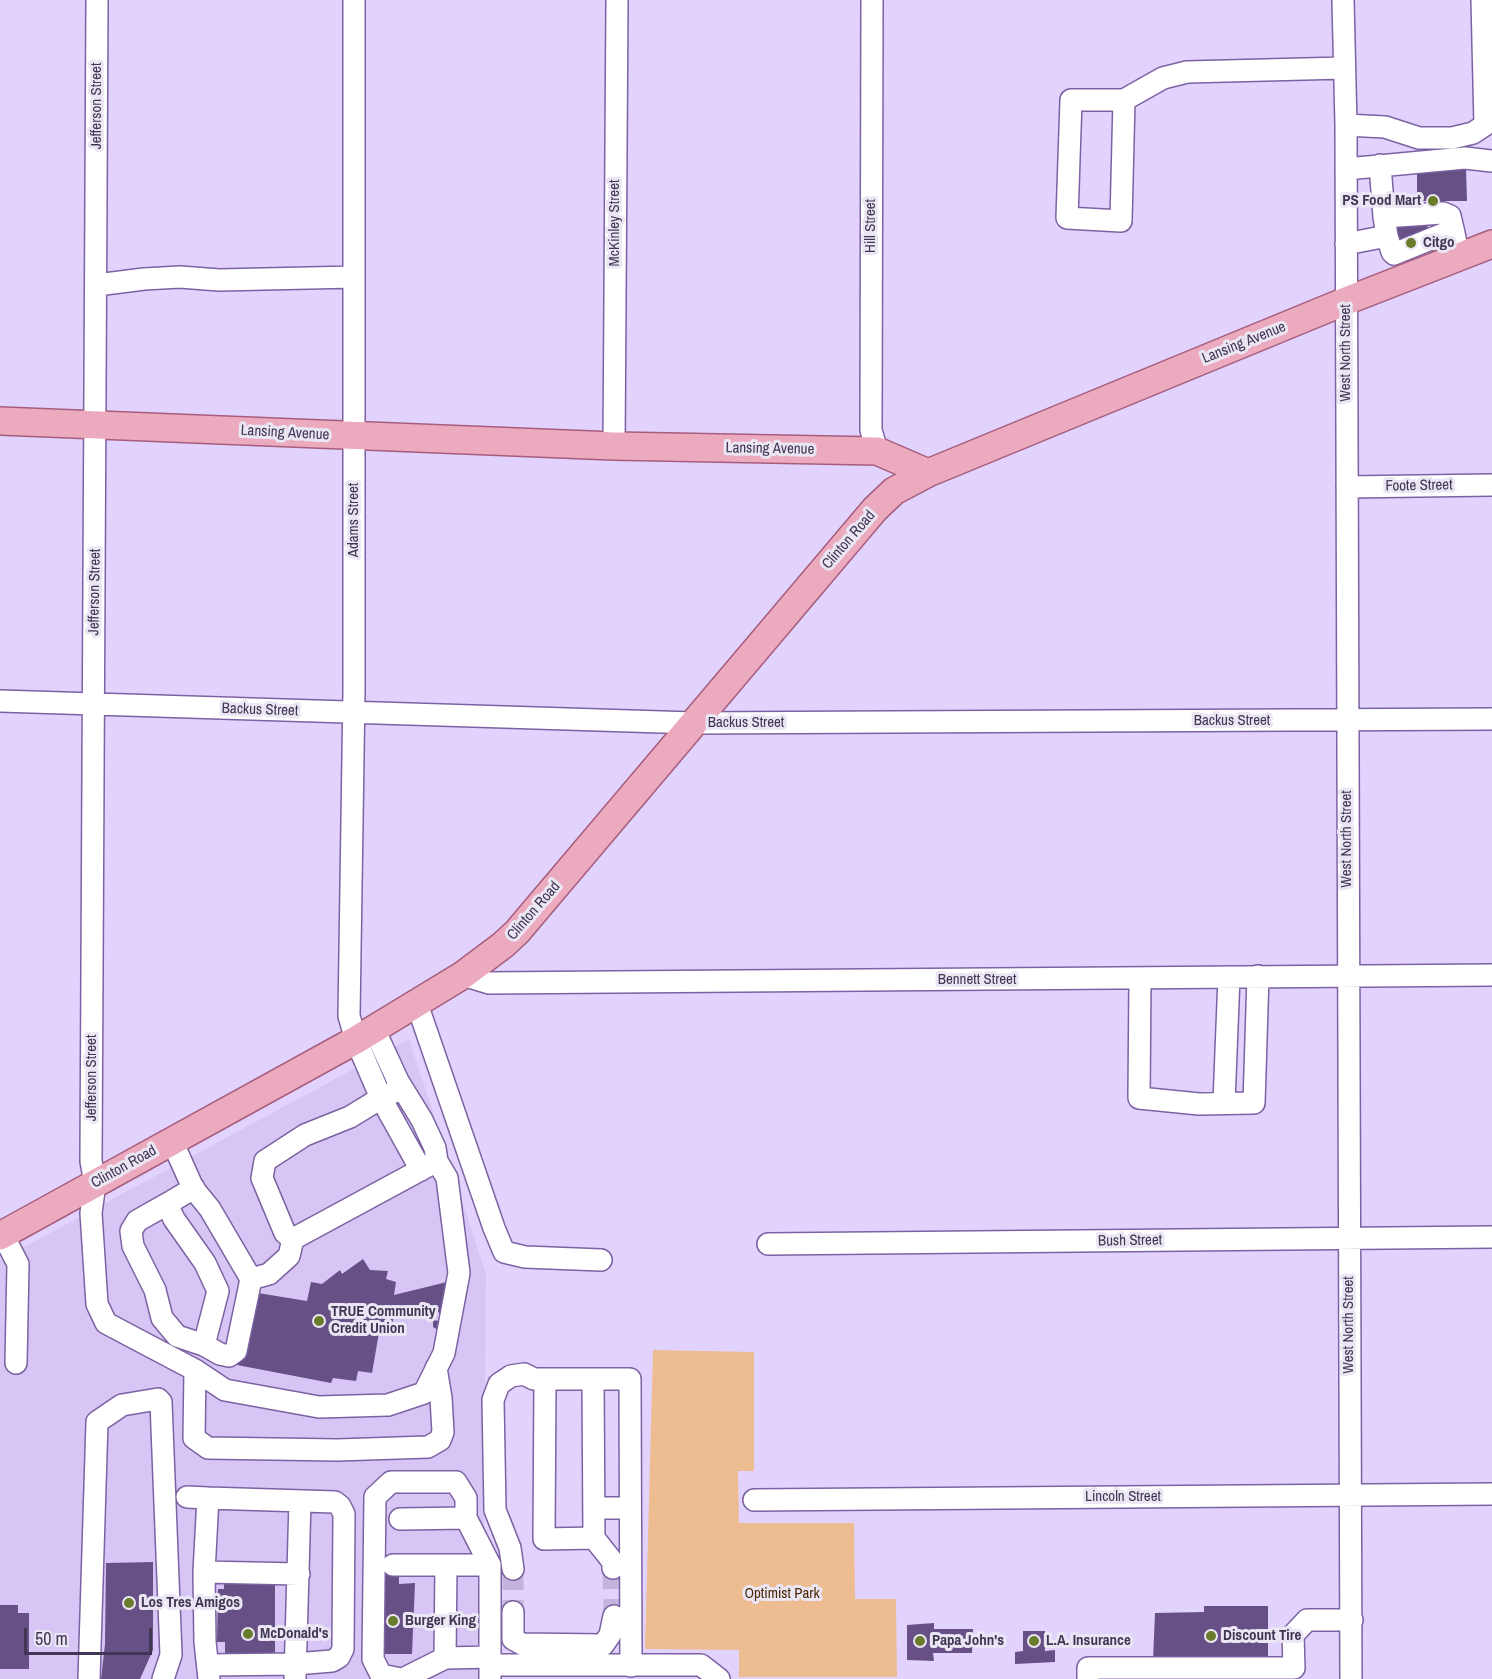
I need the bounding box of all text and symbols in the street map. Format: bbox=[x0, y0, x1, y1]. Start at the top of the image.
street label: Jefferson Street bbox=[88, 63, 106, 149]
street label: McKinley Street bbox=[606, 180, 624, 266]
place label: PS Food Mart bbox=[1342, 192, 1421, 210]
marker: PS Food Mart bbox=[1426, 194, 1440, 208]
street label: Hill Street bbox=[862, 199, 880, 253]
place label: Citgo bbox=[1423, 234, 1454, 252]
marker: Citgo bbox=[1404, 236, 1418, 250]
street label: West North Street bbox=[1337, 304, 1355, 402]
street label: Lansing Avenue bbox=[1200, 318, 1288, 368]
street label: Lansing Avenue bbox=[240, 422, 330, 444]
street label: Lansing Avenue bbox=[726, 439, 814, 459]
street label: Foote Street bbox=[1385, 476, 1453, 496]
street label: Adams Street bbox=[345, 483, 363, 557]
street label: Clinton Road bbox=[819, 507, 879, 573]
street label: Jefferson Street bbox=[85, 549, 105, 635]
street label: Backus Street bbox=[221, 700, 299, 720]
street label: Backus Street bbox=[1194, 712, 1270, 730]
street label: Backus Street bbox=[708, 714, 784, 732]
street label: West North Street bbox=[1338, 790, 1356, 888]
street label: Clinton Road bbox=[504, 878, 564, 944]
street label: Bennett Street bbox=[938, 971, 1016, 989]
street label: Jefferson Street bbox=[83, 1035, 101, 1121]
street label: Clinton Road bbox=[88, 1142, 160, 1192]
street label: Bush Street bbox=[1098, 1231, 1162, 1251]
street label: West North Street bbox=[1340, 1276, 1358, 1374]
place label: TRUE Community Credit Union bbox=[331, 1303, 436, 1338]
marker: TRUE Community Credit Union bbox=[312, 1314, 326, 1328]
street label: Lincoln Street bbox=[1085, 1488, 1161, 1506]
park label: Optimist Park bbox=[744, 1585, 820, 1603]
place label: Los Tres Amigos bbox=[141, 1594, 240, 1612]
marker: Los Tres Amigos bbox=[122, 1596, 136, 1610]
place label: Burger King bbox=[405, 1612, 476, 1630]
marker: Burger King bbox=[386, 1614, 400, 1628]
scale bar bbox=[27, 1616, 154, 1654]
place label: McDonald's bbox=[260, 1625, 329, 1643]
text: 50 m bbox=[35, 1626, 68, 1651]
marker: McDonald's bbox=[241, 1627, 255, 1641]
place label: Discount Tire bbox=[1223, 1627, 1301, 1645]
marker: Discount Tire bbox=[1204, 1629, 1218, 1643]
place label: Papa John's bbox=[932, 1632, 1004, 1650]
place label: L.A. Insurance bbox=[1046, 1632, 1131, 1650]
marker: Papa John's bbox=[913, 1634, 927, 1648]
marker: L.A. Insurance bbox=[1027, 1634, 1041, 1648]

